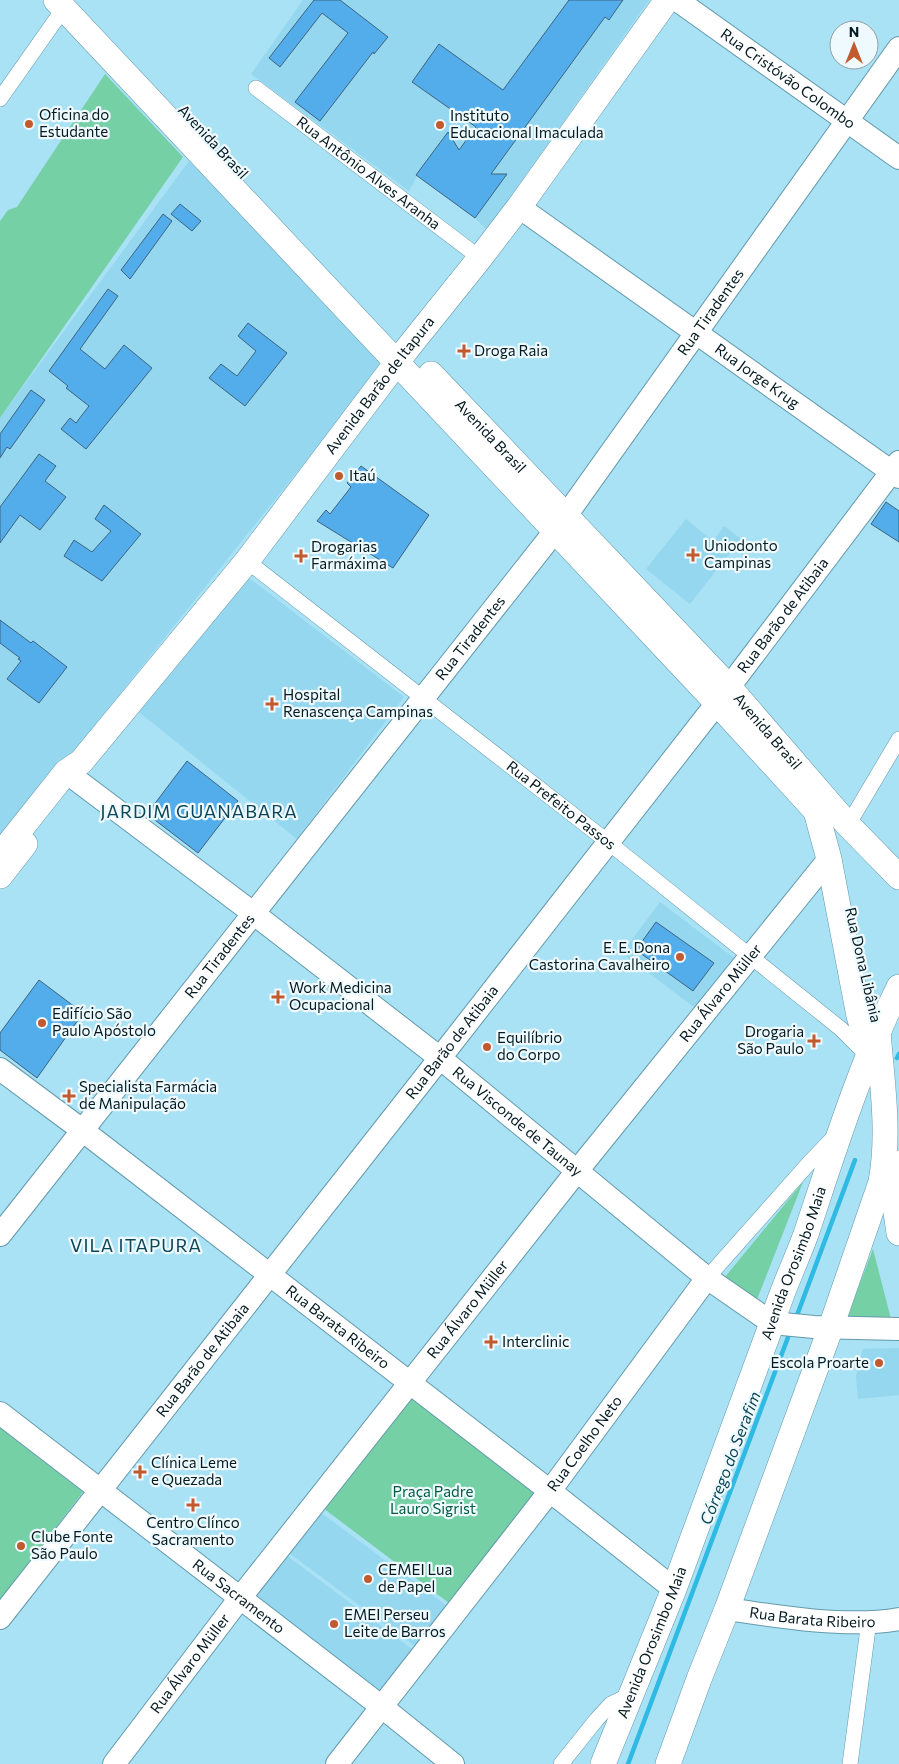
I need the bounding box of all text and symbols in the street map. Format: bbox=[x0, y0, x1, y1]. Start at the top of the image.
north arrow bbox=[829, 20, 879, 70]
text: N bbox=[849, 23, 859, 40]
street label: Rua Cristóvão Colombo bbox=[718, 24, 859, 132]
street label: Avenida Brasil bbox=[175, 101, 253, 182]
place label: Oficina do Estudante bbox=[39, 105, 109, 140]
place label: Instituto Educacional Imaculada bbox=[450, 106, 604, 141]
street label: Rua Antônio Alves Aranha bbox=[293, 112, 444, 233]
marker: Oficina do Estudante bbox=[23, 118, 35, 130]
marker: Instituto Educacional Imaculada bbox=[434, 119, 446, 131]
street label: Rua Tiradentes bbox=[673, 265, 747, 359]
street label: Avenida Barão de Itapura bbox=[321, 312, 438, 457]
street label: Rua Jorge Krug bbox=[712, 339, 804, 412]
place label: Droga Raia bbox=[474, 341, 548, 359]
marker: Droga Raia bbox=[458, 345, 470, 357]
street label: Avenida Brasil bbox=[452, 395, 530, 476]
place label: Itaú bbox=[349, 466, 376, 484]
marker: Itaú bbox=[333, 470, 345, 482]
place label: Uniodonto Campinas bbox=[704, 536, 778, 571]
place label: Drogarias Farmáxima bbox=[311, 537, 387, 572]
marker: Uniodonto Campinas bbox=[686, 548, 700, 562]
marker: Drogarias Farmáxima bbox=[295, 550, 307, 562]
street label: Rua Barão de Atibaia bbox=[733, 554, 832, 676]
street label: Rua Tiradentes bbox=[431, 592, 509, 683]
place label: Hospital Renascença Campinas bbox=[283, 685, 433, 720]
street label: Avenida Brasil bbox=[730, 689, 806, 773]
marker: Hospital Renascença Campinas bbox=[265, 697, 279, 711]
street label: Rua Prefeito Passos bbox=[503, 756, 620, 853]
district label: JARDIM GUANABARA bbox=[100, 800, 298, 822]
street label: Rua Dona Libânia bbox=[842, 905, 886, 1024]
street label: Rua Tiradentes bbox=[180, 910, 258, 1001]
place label: E. E. Dona Castorina Cavalheiro bbox=[529, 938, 670, 973]
street label: Rua Álvaro Müller bbox=[675, 940, 765, 1045]
marker: E. E. Dona Castorina Cavalheiro bbox=[674, 951, 686, 963]
place label: Work Medicina Ocupacional bbox=[289, 978, 392, 1013]
street label: Rua Barão de Atibaia bbox=[401, 981, 501, 1102]
marker: Work Medicina Ocupacional bbox=[271, 990, 285, 1004]
place label: Edifício São Paulo Apóstolo bbox=[52, 1004, 156, 1039]
marker: Edifício São Paulo Apóstolo bbox=[36, 1017, 48, 1029]
place label: Drogaria São Paulo bbox=[737, 1022, 804, 1057]
place label: Equilíbrio do Corpo bbox=[497, 1028, 562, 1063]
marker: Drogaria São Paulo bbox=[808, 1035, 820, 1047]
marker: Equilíbrio do Corpo bbox=[481, 1041, 493, 1053]
street label: Rua Visconde de Taunay bbox=[449, 1062, 587, 1180]
place label: Specialista Farmácia de Manipulação bbox=[79, 1077, 217, 1112]
marker: Specialista Farmácia de Manipulação bbox=[63, 1090, 75, 1102]
street label: Avenida Orosimbo Maia bbox=[757, 1184, 829, 1342]
district label: VILA ITAPURA bbox=[70, 1234, 202, 1256]
street label: Rua Álvaro Müller bbox=[423, 1256, 511, 1362]
street label: Rua Barata Ribeiro bbox=[283, 1281, 394, 1372]
street label: Rua Barão de Atibaia bbox=[152, 1299, 252, 1420]
place label: Interclinic bbox=[502, 1332, 569, 1350]
marker: Interclinic bbox=[484, 1335, 498, 1349]
place label: Escola Proarte bbox=[771, 1353, 869, 1371]
marker: Escola Proarte bbox=[873, 1357, 885, 1369]
water label: Córrego do Serafim bbox=[695, 1388, 764, 1527]
street label: Rua Coelho Neto bbox=[543, 1392, 625, 1495]
place label: Clínica Leme e Quezada bbox=[151, 1453, 237, 1488]
marker: Clínica Leme e Quezada bbox=[133, 1465, 147, 1479]
park label: Praça Padre Lauro Sigrist bbox=[390, 1482, 476, 1517]
marker: Centro Clínco Sacramento bbox=[186, 1498, 200, 1512]
place label: Centro Clínco Sacramento bbox=[146, 1513, 240, 1548]
place label: Clube Fonte São Paulo bbox=[31, 1527, 113, 1562]
marker: Clube Fonte São Paulo bbox=[15, 1540, 27, 1552]
street label: Rua Sacramento bbox=[189, 1555, 289, 1637]
place label: CEMEI Lua de Papel bbox=[378, 1560, 452, 1595]
street label: Avenida Orosimbo Maia bbox=[613, 1564, 690, 1721]
marker: CEMEI Lua de Papel bbox=[362, 1573, 374, 1585]
street label: Rua Barata Ribeiro bbox=[748, 1603, 876, 1630]
place label: EMEI Perseu Leite de Barros bbox=[344, 1605, 446, 1640]
street label: Rua Álvaro Müller bbox=[146, 1610, 233, 1716]
marker: EMEI Perseu Leite de Barros bbox=[328, 1618, 340, 1630]

